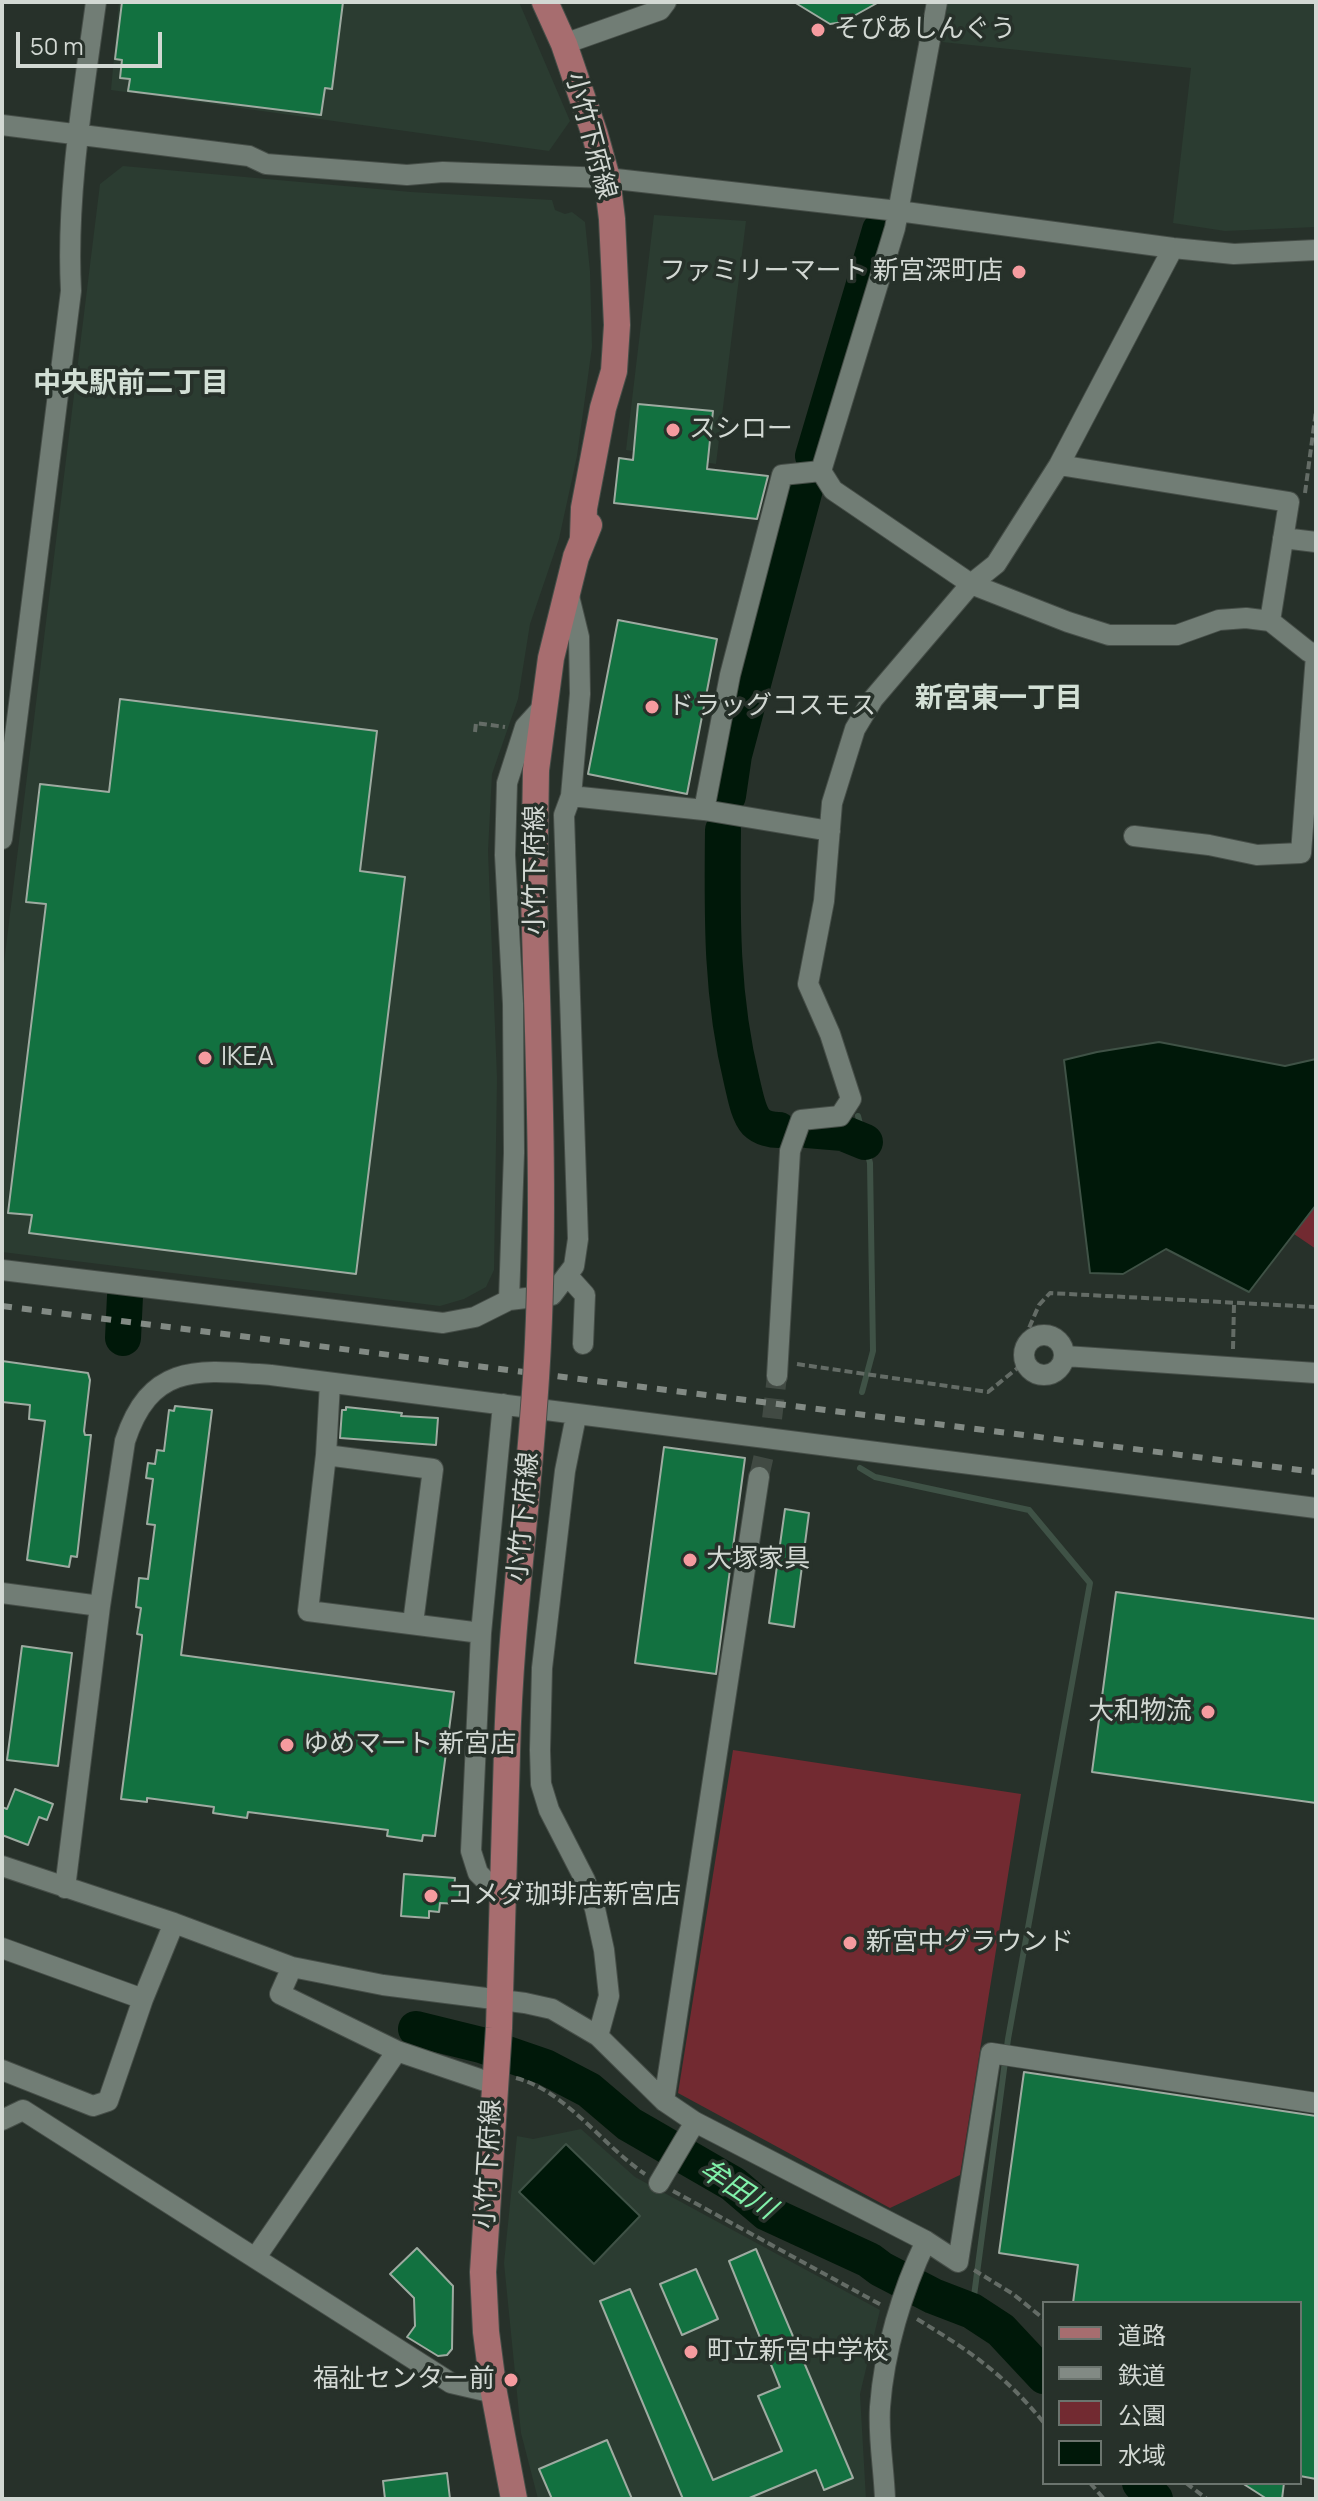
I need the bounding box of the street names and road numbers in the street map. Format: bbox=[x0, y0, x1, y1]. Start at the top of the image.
street label: 小竹下府線 bbox=[558, 69, 622, 203]
street label: 小竹下府線 bbox=[520, 805, 552, 935]
street label: 小竹下府線 bbox=[503, 1451, 545, 1583]
street label: 小竹下府線 bbox=[470, 2098, 508, 2230]

